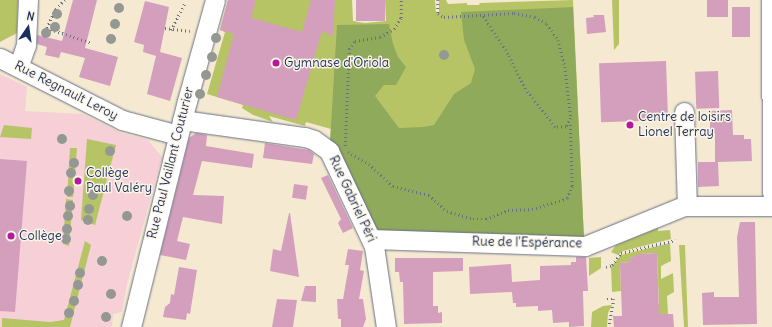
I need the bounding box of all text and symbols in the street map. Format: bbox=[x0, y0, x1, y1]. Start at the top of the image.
north arrow bbox=[8, 8, 48, 48]
text: N bbox=[25, 9, 36, 24]
place label: Gymnase d'Oriola bbox=[284, 55, 389, 71]
street label: Rue Regnault Leroy bbox=[11, 58, 121, 124]
marker: Gymnase d'Oriola bbox=[271, 58, 281, 68]
street label: Rue Paul Vaillant Couturier bbox=[145, 85, 197, 241]
place label: Centre de loisirs Lionel Terray bbox=[638, 110, 731, 141]
marker: Centre de loisirs Lionel Terray bbox=[625, 120, 635, 130]
street label: Rue Gabriel Péri bbox=[325, 153, 379, 245]
place label: Collège Paul Valéry bbox=[86, 166, 152, 197]
marker: Collège Paul Valéry bbox=[73, 176, 83, 186]
place label: Collège bbox=[19, 228, 62, 244]
marker: Collège bbox=[6, 231, 16, 241]
street label: Rue de l'Espérance bbox=[472, 234, 582, 252]

